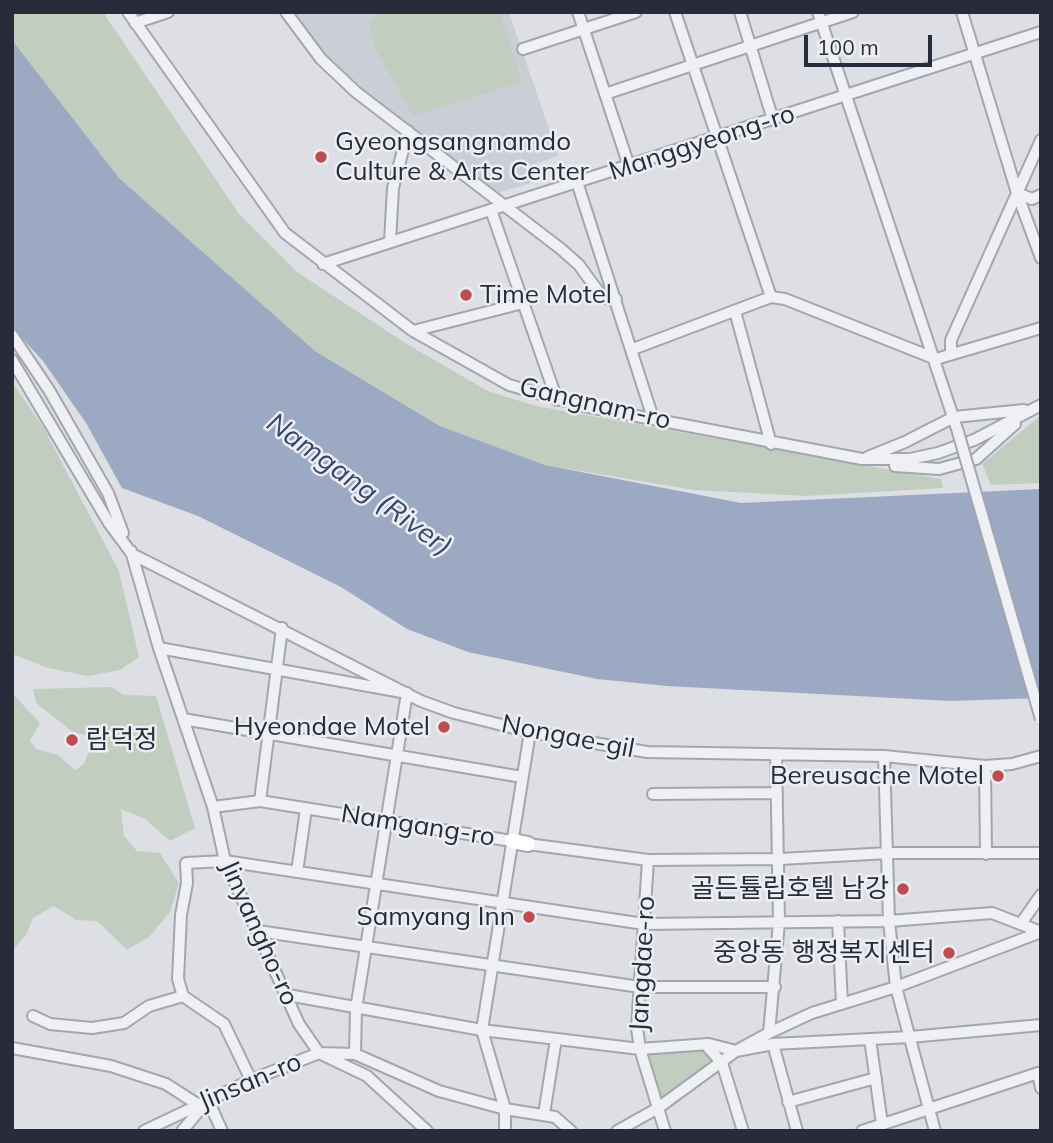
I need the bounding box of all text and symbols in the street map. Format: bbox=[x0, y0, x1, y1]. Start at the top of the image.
scale bar bbox=[808, 21, 936, 65]
text: 100 m bbox=[817, 34, 879, 60]
street label: Manggyeong-ro bbox=[605, 98, 799, 188]
place label: Gyeongsangnamdo Culture & Arts Center bbox=[335, 126, 589, 188]
marker: Gyeongsangnamdo Culture & Arts Center bbox=[313, 149, 329, 165]
place label: Time Motel bbox=[480, 279, 612, 311]
marker: Time Motel bbox=[458, 287, 474, 303]
street label: Gangnam-ro bbox=[516, 371, 674, 437]
water label: Namgang (River) bbox=[260, 406, 458, 564]
street label: Nongae-gil bbox=[499, 709, 637, 765]
place label: Hyeondae Motel bbox=[234, 711, 430, 743]
marker: Hyeondae Motel bbox=[436, 719, 452, 735]
place label: 람덕정 bbox=[86, 724, 158, 756]
marker: 람덕정 bbox=[64, 732, 80, 748]
place label: Bereusache Motel bbox=[770, 760, 984, 792]
marker: Bereusache Motel bbox=[990, 768, 1006, 784]
street label: Namgang-ro bbox=[339, 798, 497, 854]
street label: Jinyangho-ro bbox=[213, 856, 305, 1010]
place label: 골든튤립호텔 남강 bbox=[691, 873, 889, 905]
marker: 골든튤립호텔 남강 bbox=[895, 881, 911, 897]
street label: Jangdae-ro bbox=[624, 895, 662, 1033]
place label: Samyang Inn bbox=[356, 901, 515, 933]
marker: Samyang Inn bbox=[521, 909, 537, 925]
place label: 중앙동 행정복지센터 bbox=[713, 937, 935, 969]
marker: 중앙동 행정복지센터 bbox=[941, 945, 957, 961]
street label: Jinsan-ro bbox=[194, 1046, 306, 1118]

